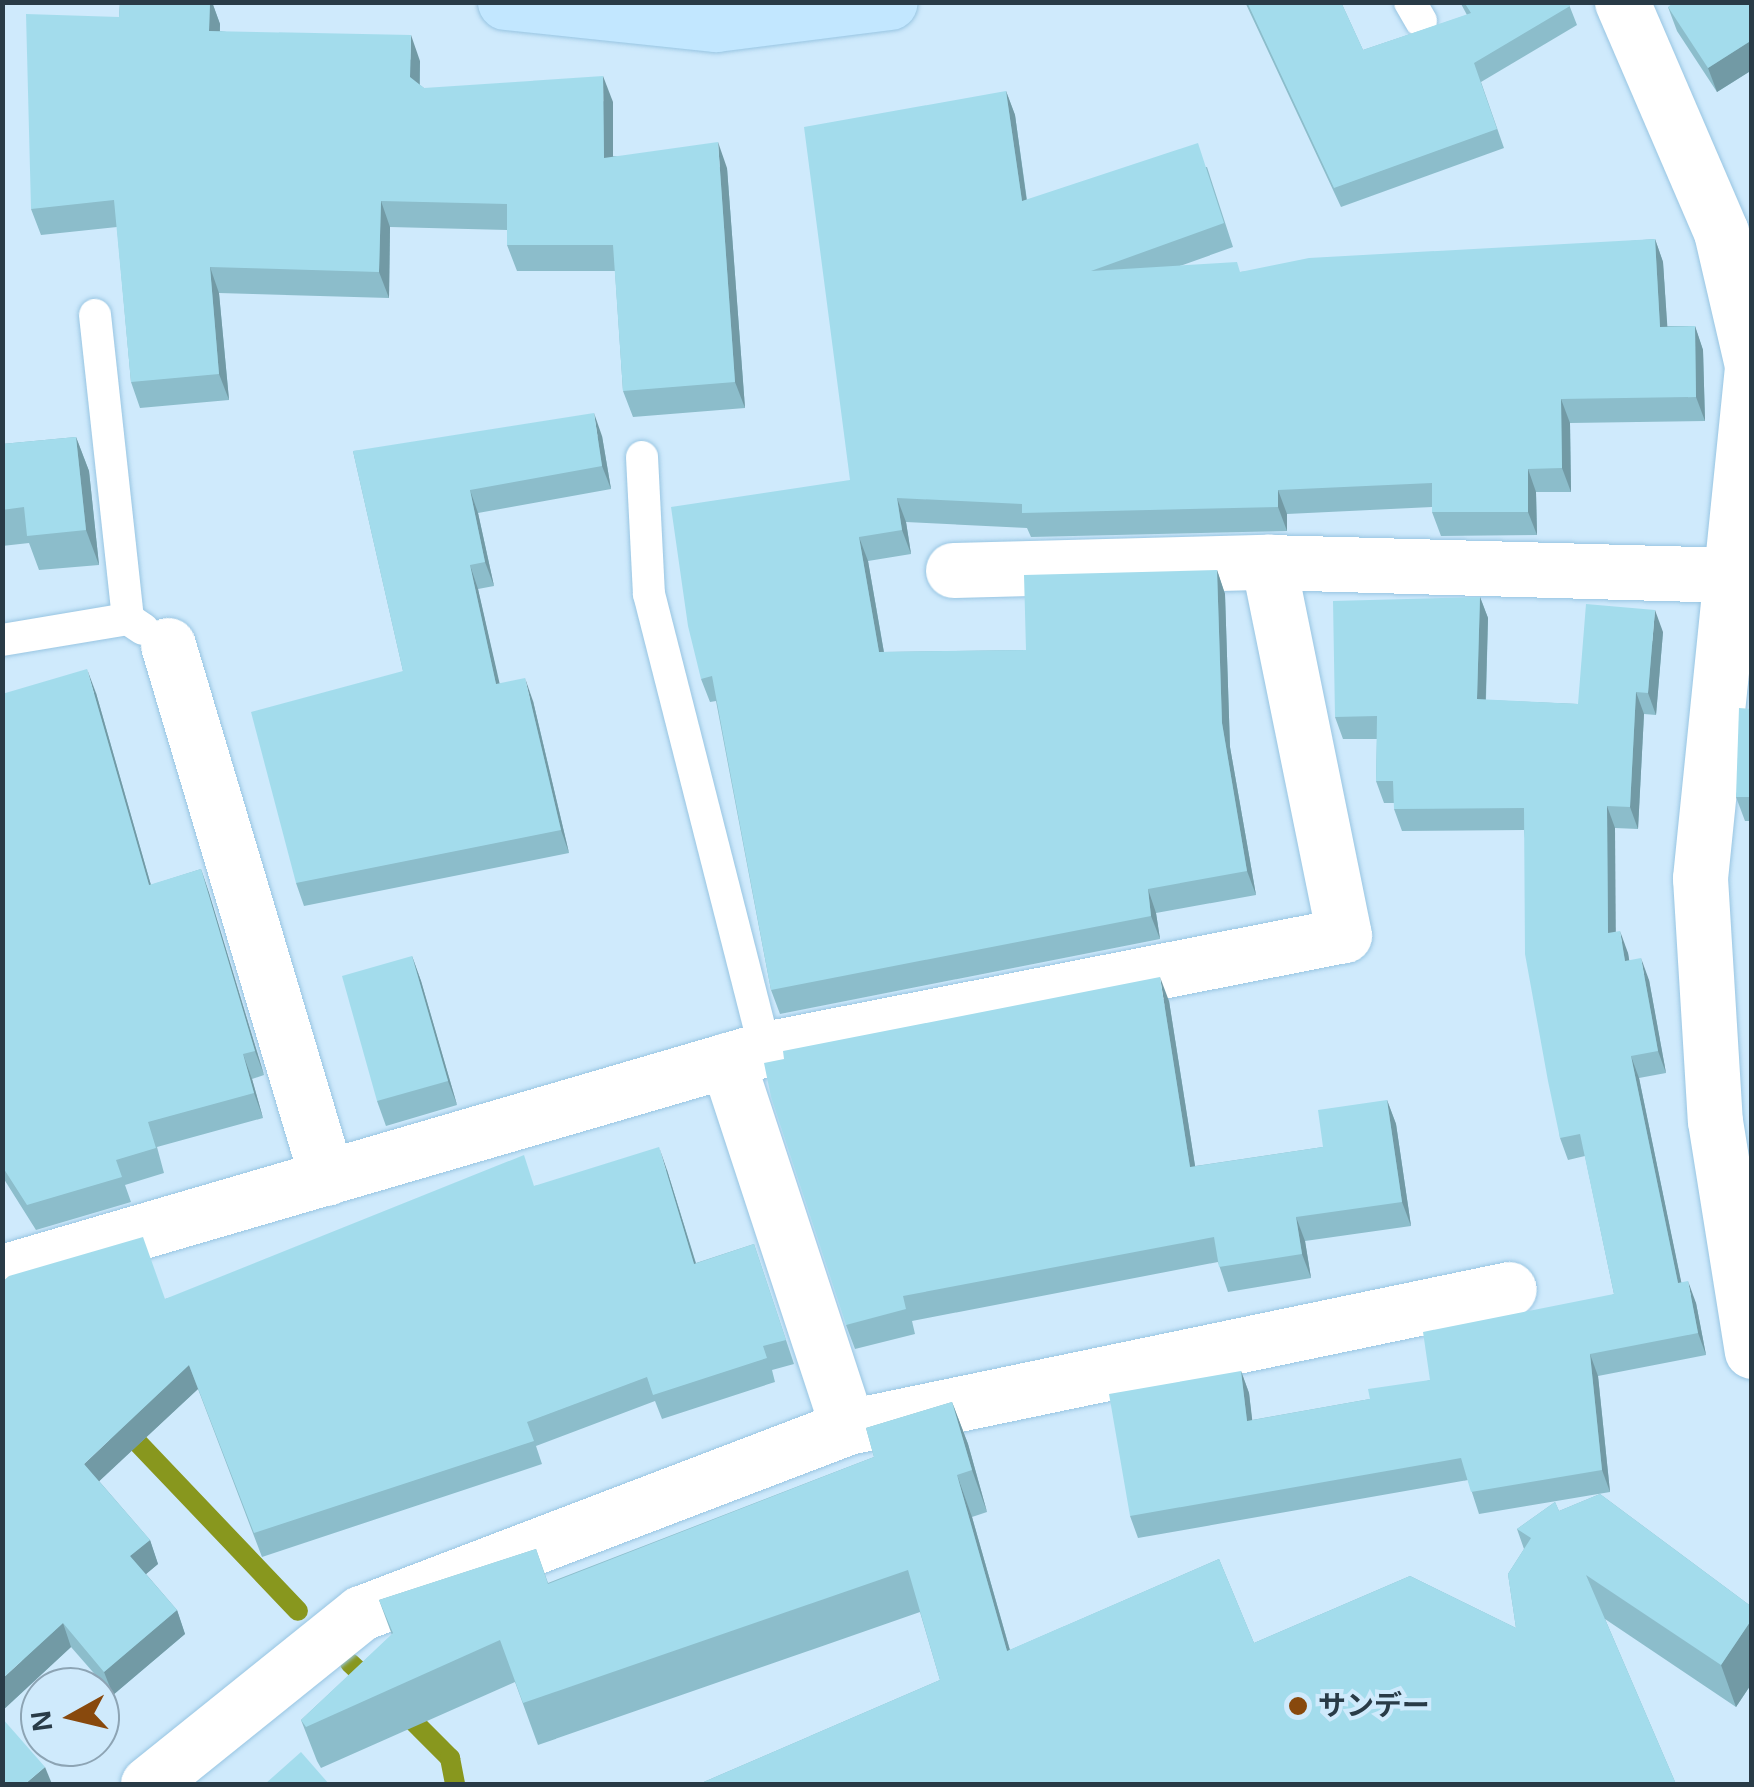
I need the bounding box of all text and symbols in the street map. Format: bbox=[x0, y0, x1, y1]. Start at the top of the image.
north arrow bbox=[20, 1667, 120, 1767]
place label: サンデー bbox=[1318, 1689, 1430, 1723]
marker: サンデー bbox=[1287, 1695, 1309, 1717]
text: N bbox=[25, 1709, 59, 1733]

